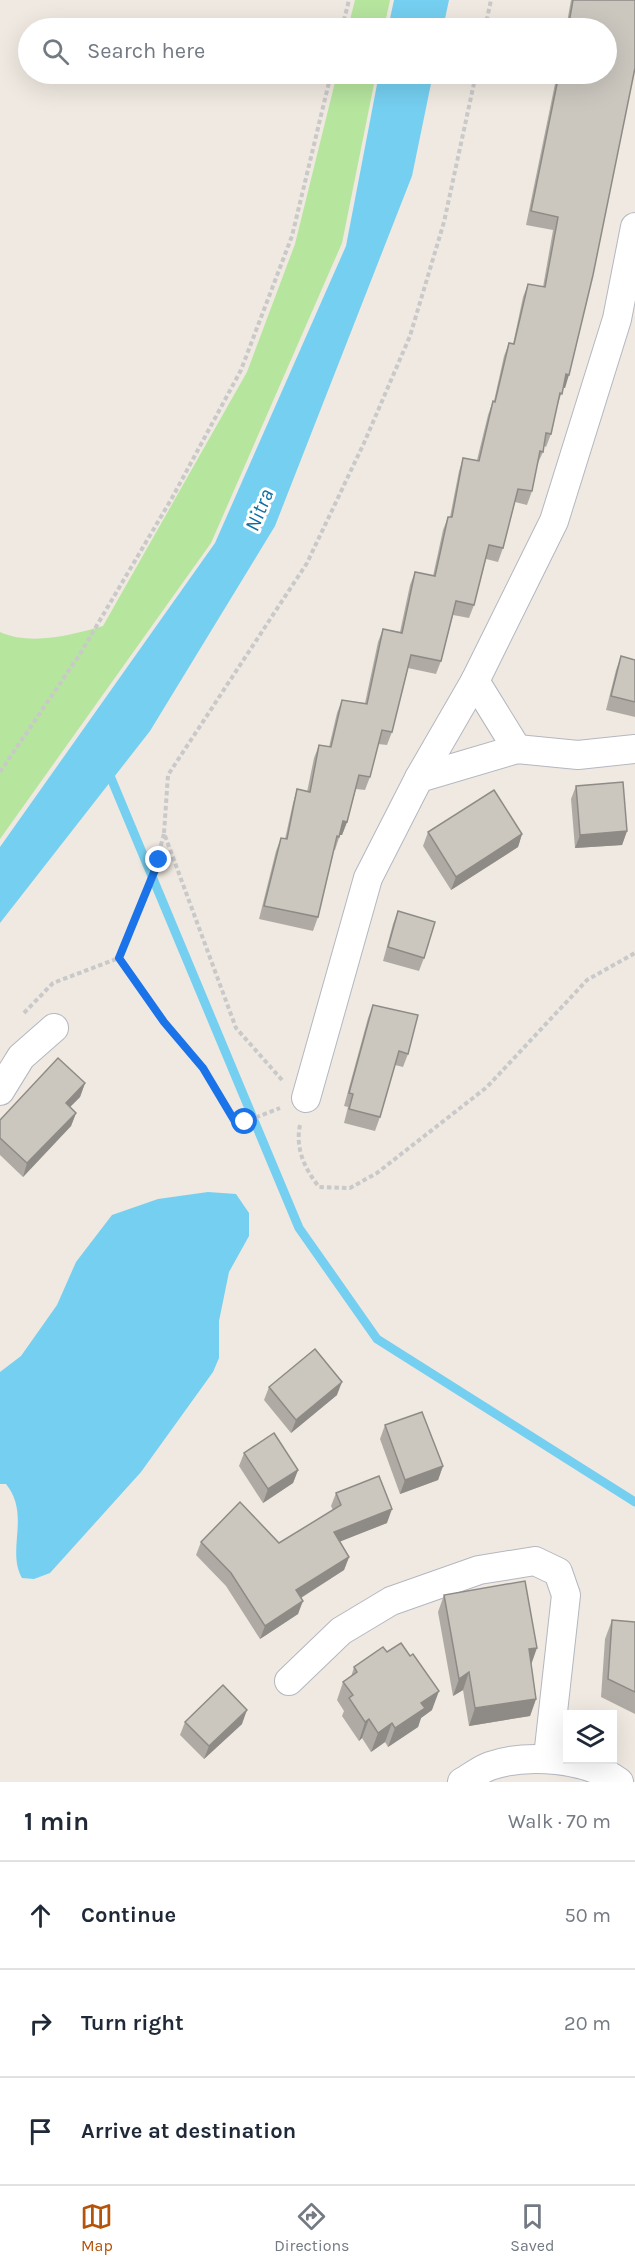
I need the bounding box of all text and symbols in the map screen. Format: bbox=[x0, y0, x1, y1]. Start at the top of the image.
search box bbox=[18, 18, 617, 84]
icon: search bbox=[39, 35, 72, 68]
text: Search here bbox=[87, 38, 205, 64]
water label: Nitra bbox=[240, 485, 278, 535]
route end bbox=[145, 846, 171, 872]
route start bbox=[231, 1108, 257, 1134]
map controls bbox=[563, 1710, 617, 1764]
button: layers bbox=[563, 1710, 617, 1764]
text: 1 min bbox=[24, 1806, 89, 1837]
text: Walk · 70 m bbox=[508, 1810, 611, 1833]
icon: ahead bbox=[24, 1899, 57, 1932]
text: Continue bbox=[81, 1902, 176, 1928]
text: 50 m bbox=[564, 1904, 611, 1927]
icon: right bbox=[24, 2007, 57, 2040]
text: Turn right bbox=[81, 2010, 184, 2036]
text: 20 m bbox=[564, 2012, 611, 2035]
icon: arrive bbox=[24, 2115, 57, 2148]
text: Arrive at destination bbox=[81, 2118, 296, 2144]
tab: Map bbox=[80, 2200, 113, 2255]
tab: Directions bbox=[274, 2200, 349, 2255]
tab: Saved bbox=[510, 2200, 555, 2255]

